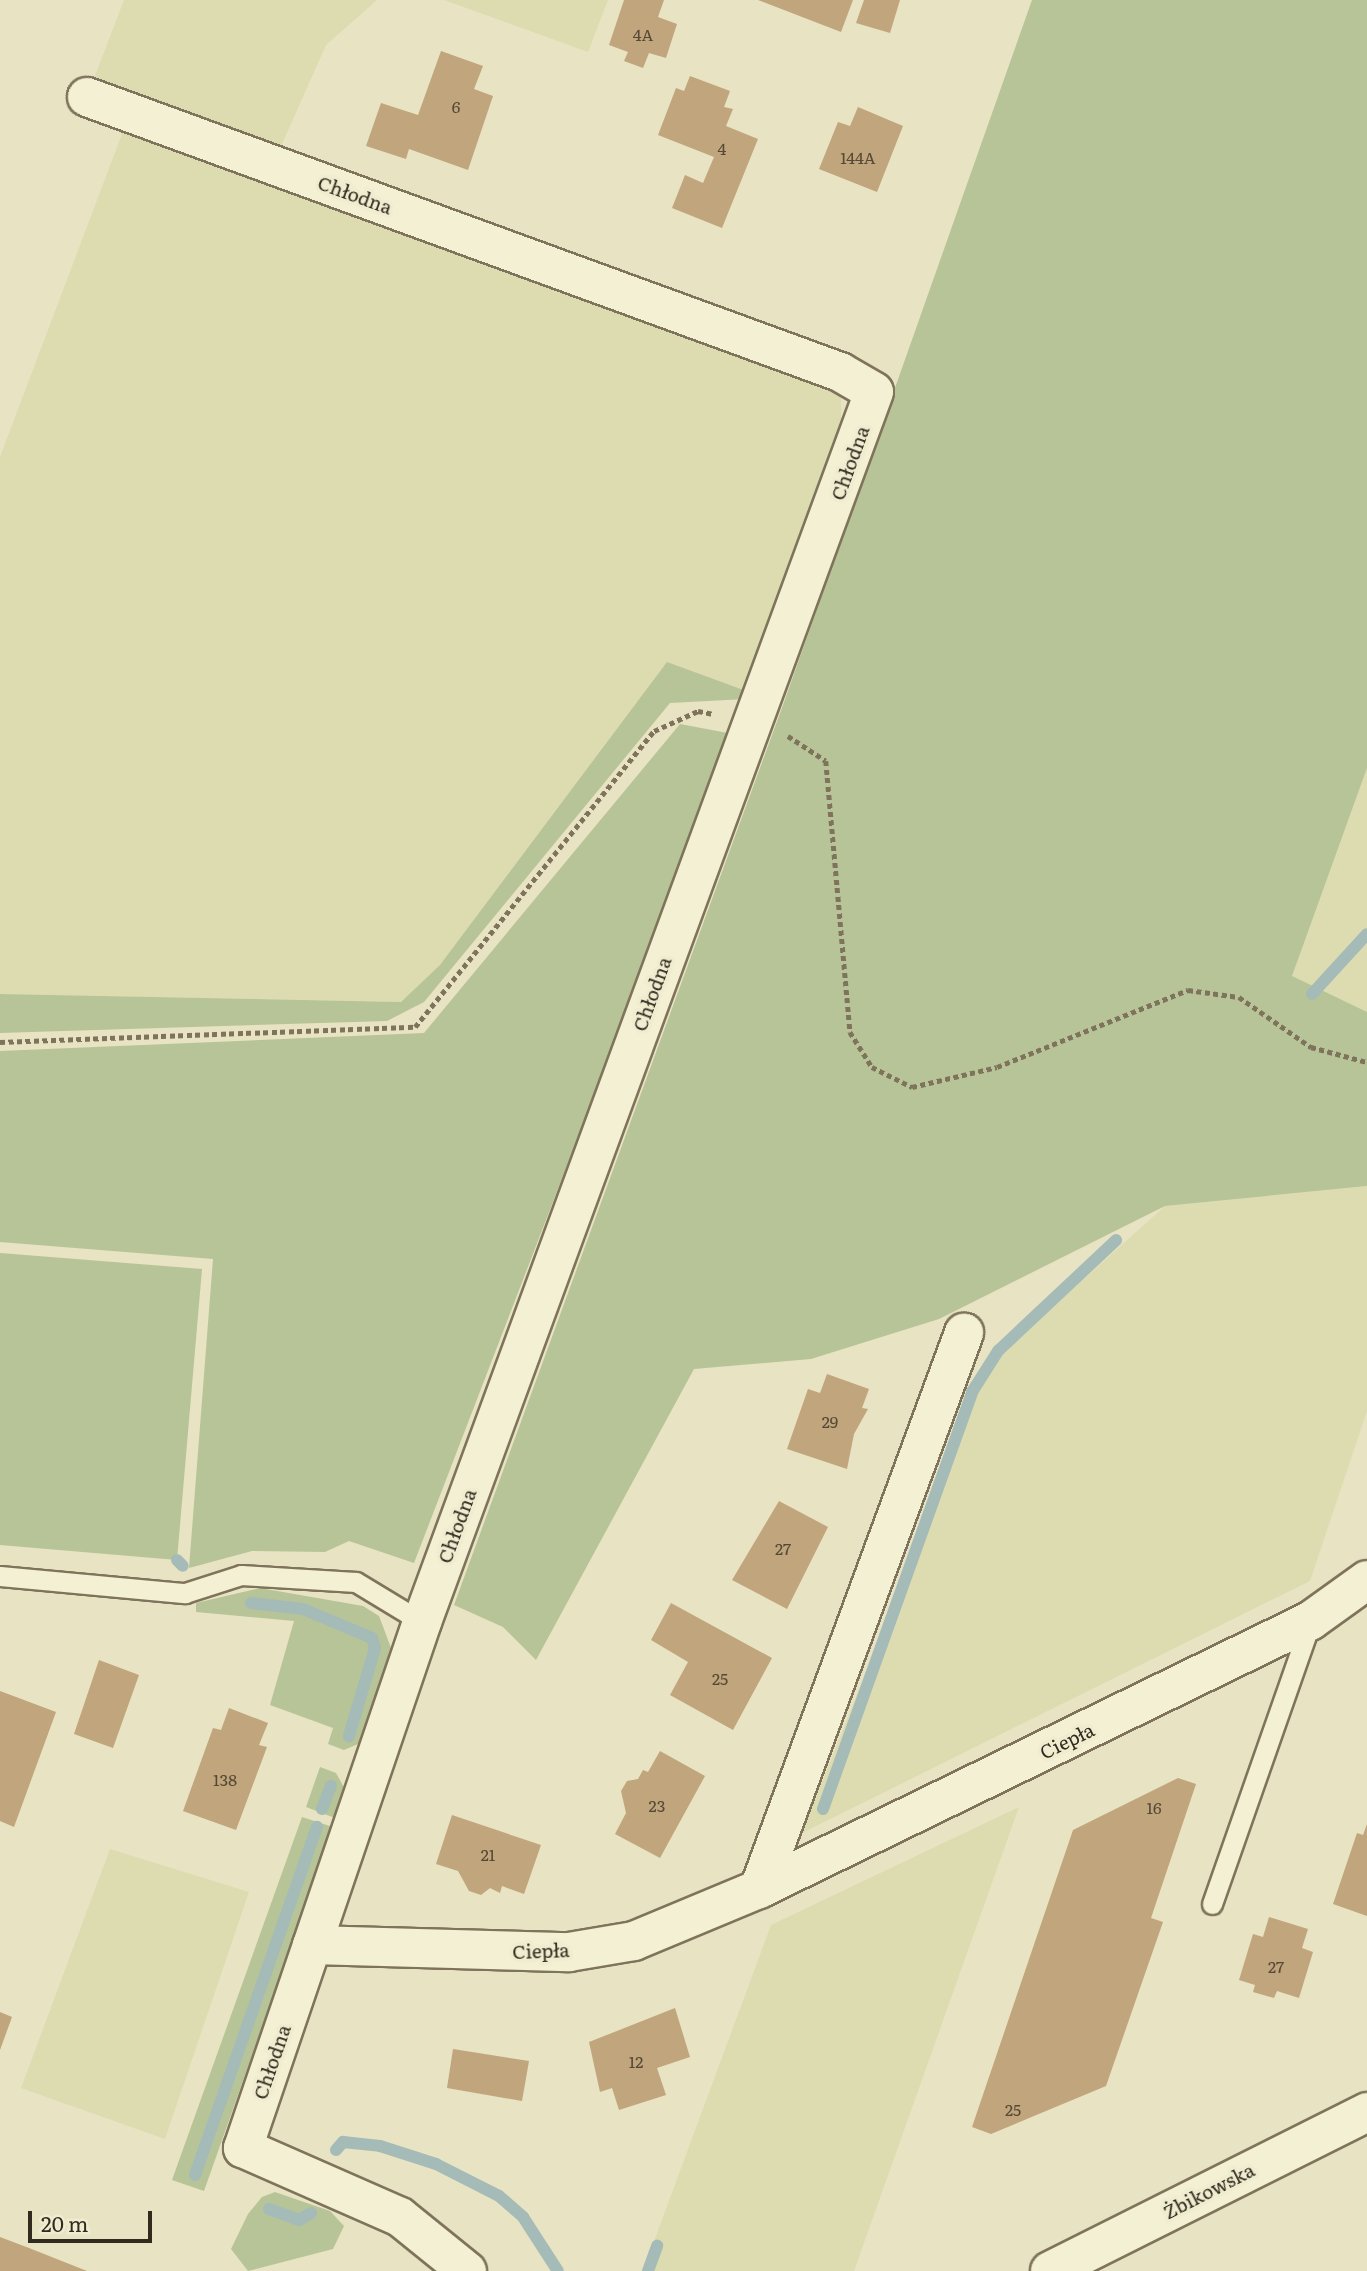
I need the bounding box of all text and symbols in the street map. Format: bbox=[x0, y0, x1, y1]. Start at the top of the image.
house number: 4A bbox=[633, 24, 653, 44]
house number: 6 bbox=[452, 96, 460, 116]
house number: 4 bbox=[718, 138, 726, 158]
house number: 144A bbox=[840, 147, 876, 167]
street label: Chłodna bbox=[315, 171, 395, 219]
street label: Chłodna bbox=[826, 423, 874, 503]
street label: Chłodna bbox=[628, 954, 676, 1034]
house number: 29 bbox=[822, 1411, 838, 1431]
street label: Chłodna bbox=[433, 1486, 481, 1566]
house number: 27 bbox=[775, 1538, 791, 1558]
house number: 25 bbox=[712, 1668, 728, 1688]
street label: Ciepła bbox=[1036, 1718, 1098, 1764]
house number: 138 bbox=[213, 1769, 237, 1789]
house number: 23 bbox=[649, 1795, 665, 1815]
house number: 16 bbox=[1146, 1797, 1162, 1817]
house number: 21 bbox=[481, 1844, 495, 1864]
street label: Ciepła bbox=[512, 1939, 570, 1963]
house number: 27 bbox=[1268, 1956, 1284, 1976]
street label: Chłodna bbox=[249, 2022, 295, 2102]
house number: 12 bbox=[629, 2051, 643, 2071]
house number: 25 bbox=[1005, 2099, 1021, 2119]
street label: Żbikowska bbox=[1160, 2158, 1258, 2224]
scale bar bbox=[32, 2198, 156, 2242]
text: 20 m bbox=[41, 2207, 88, 2238]

